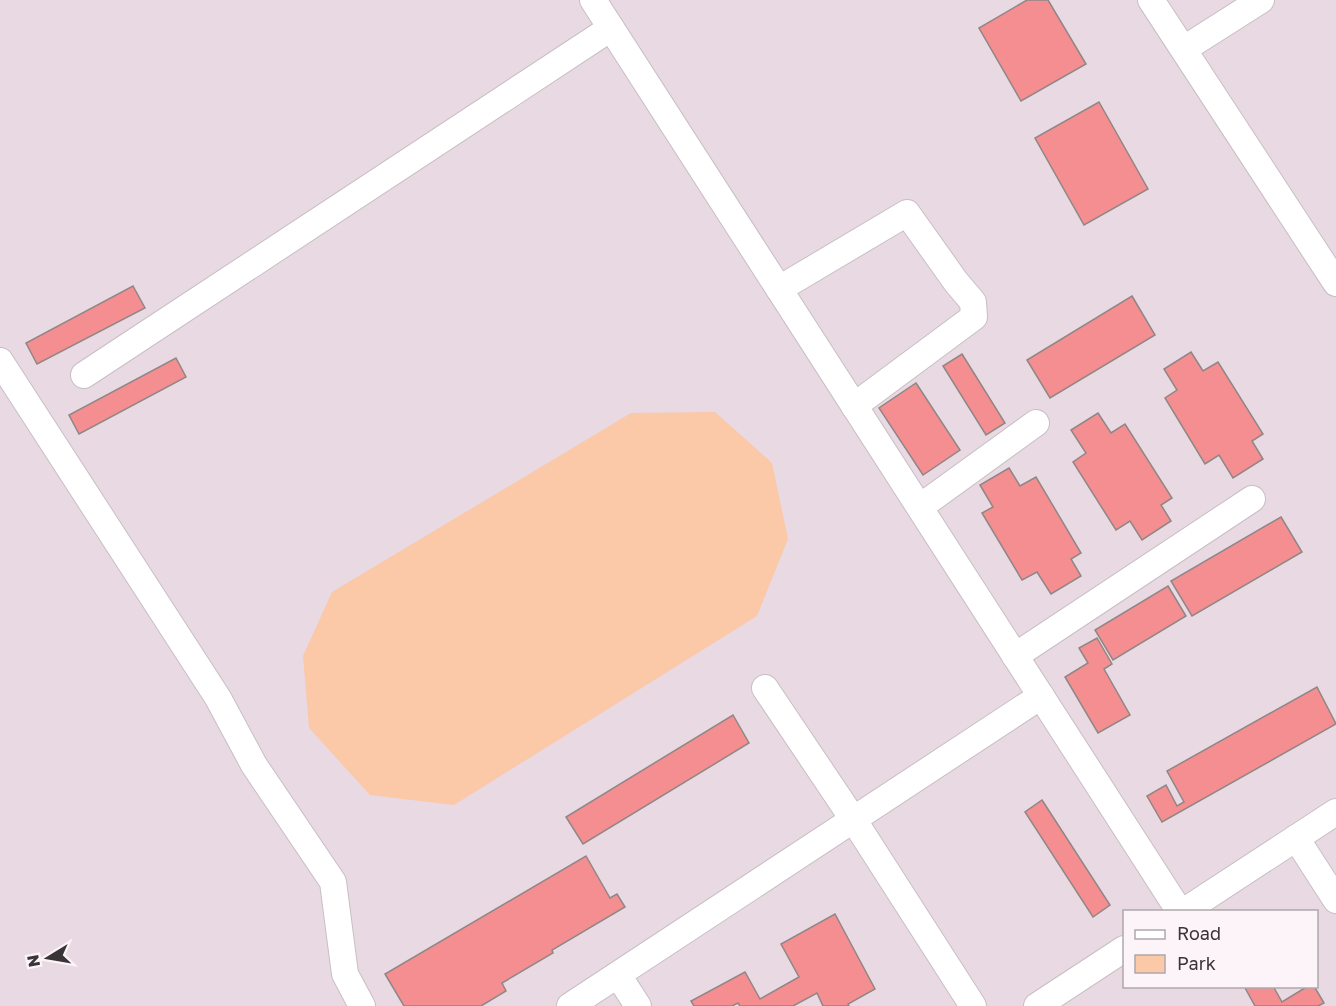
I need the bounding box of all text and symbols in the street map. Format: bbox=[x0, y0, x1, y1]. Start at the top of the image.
legend bbox=[1123, 910, 1318, 988]
text: Road bbox=[1177, 922, 1221, 944]
north arrow bbox=[18, 928, 78, 988]
text: Park bbox=[1177, 952, 1216, 974]
text: N bbox=[22, 953, 44, 969]

